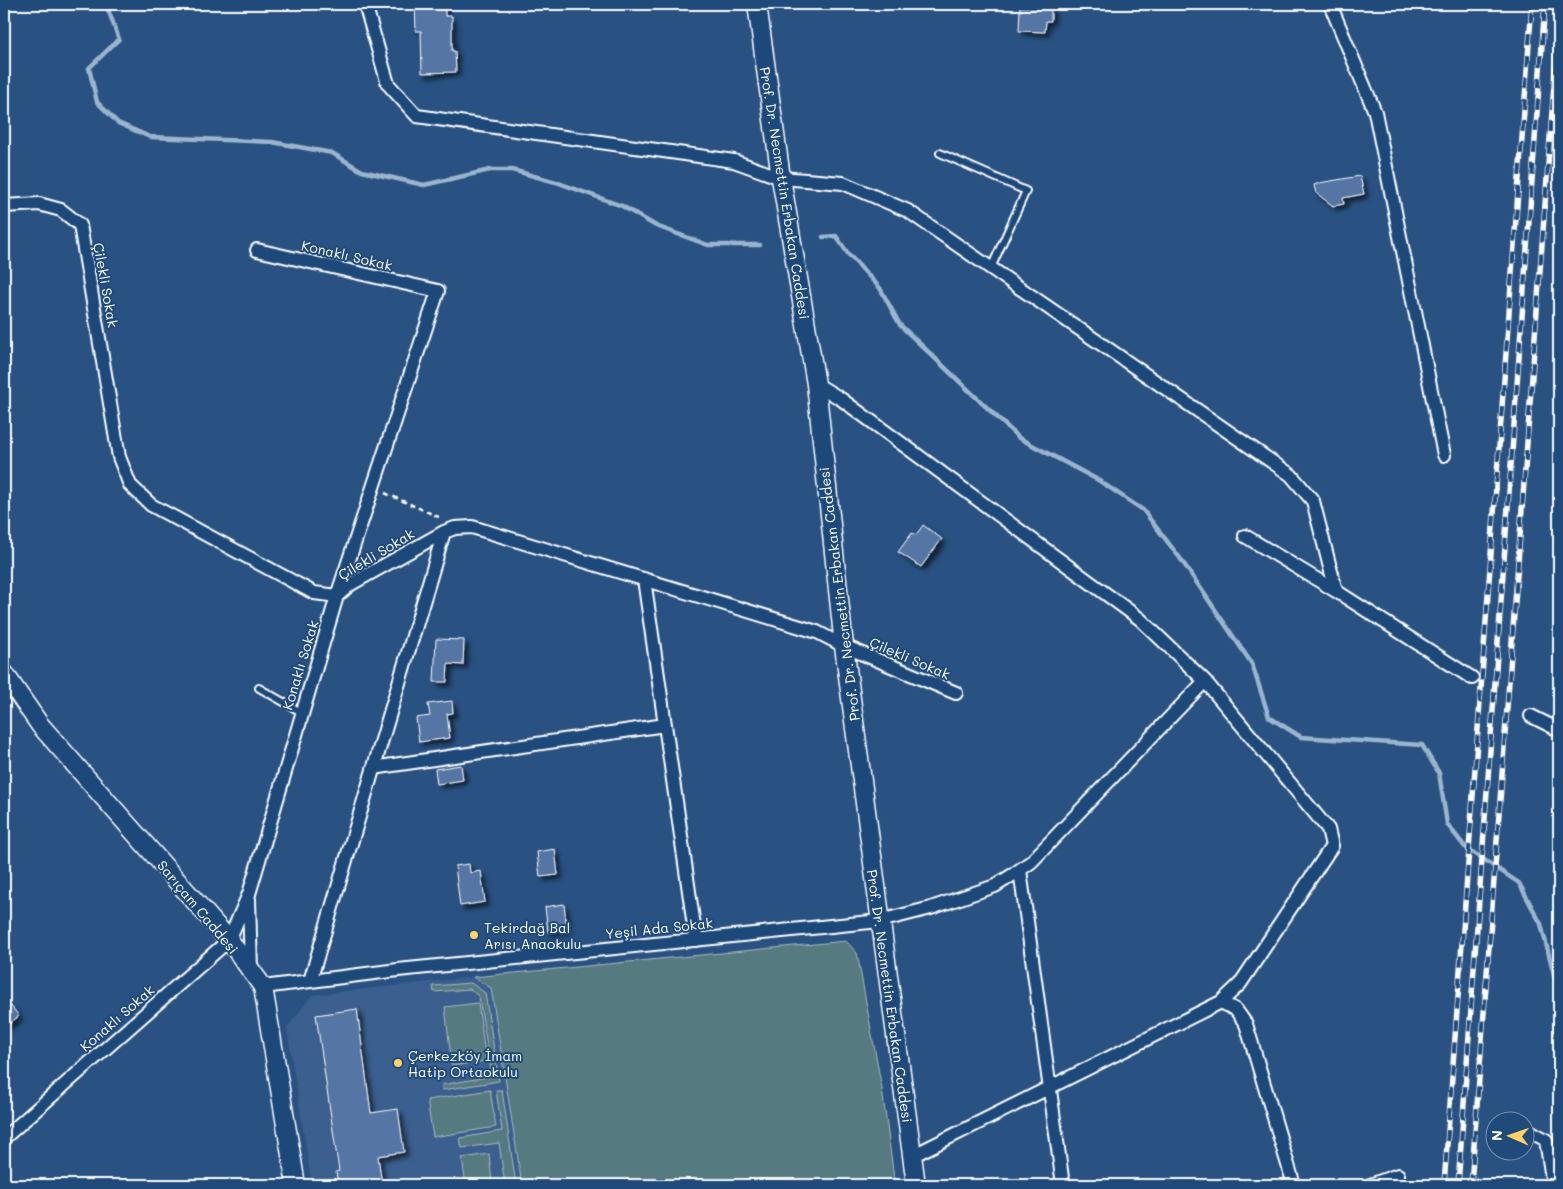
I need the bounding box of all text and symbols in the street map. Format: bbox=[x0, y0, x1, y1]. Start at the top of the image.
street label: Prof. Dr. Necmettin Erbakan Caddesi bbox=[756, 65, 814, 321]
street label: Konaklı Sokak bbox=[300, 235, 394, 275]
street label: Çilekli Sokak bbox=[89, 241, 123, 329]
street label: Prof. Dr. Necmettin Erbakan Caddesi bbox=[814, 466, 864, 722]
street label: Çilekli Sokak bbox=[334, 524, 418, 584]
street label: Konaklı Sokak bbox=[277, 618, 323, 712]
street label: Çilekli Sokak bbox=[867, 632, 953, 684]
street label: Sarıçam Caddesi bbox=[153, 856, 243, 958]
street label: Prof. Dr. Necmettin Erbakan Caddesi bbox=[863, 868, 917, 1124]
street label: Yeşil Ada Sokak bbox=[604, 913, 714, 943]
place label: Tekirdağ Bal Arısı Anaokulu bbox=[484, 918, 582, 953]
marker: Tekirdağ Bal Arısı Anaokulu bbox=[468, 929, 480, 941]
street label: Konaklı Sokak bbox=[76, 980, 158, 1056]
place label: Çerkezköy İmam Hatip Ortaokulu bbox=[408, 1046, 522, 1081]
marker: Çerkezköy İmam Hatip Ortaokulu bbox=[392, 1057, 404, 1069]
north arrow bbox=[1486, 1112, 1536, 1162]
text: N bbox=[1487, 1130, 1506, 1141]

